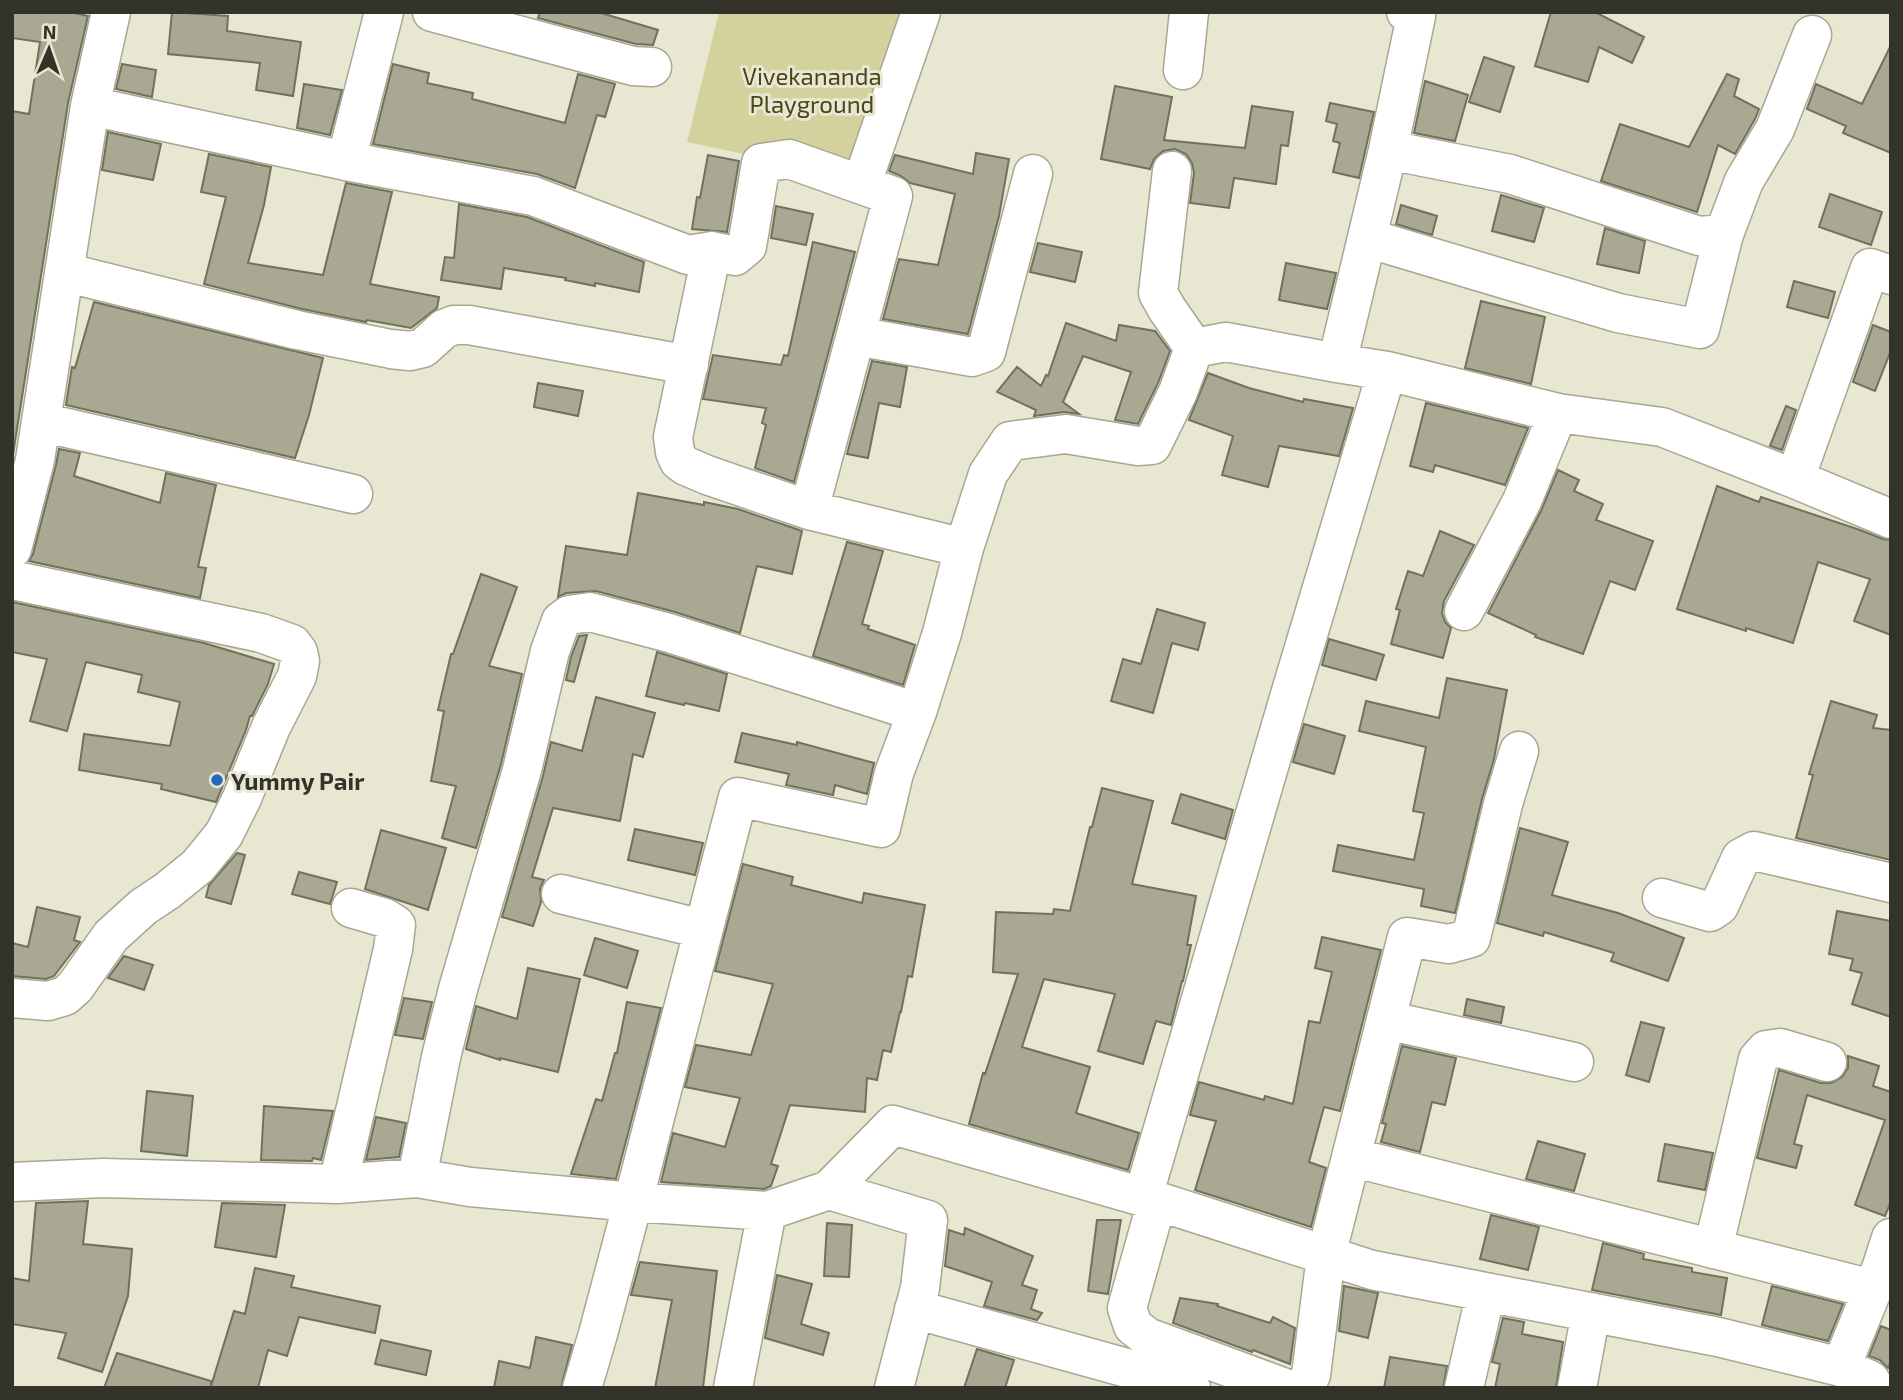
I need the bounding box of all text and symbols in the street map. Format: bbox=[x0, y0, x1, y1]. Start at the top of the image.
north arrow bbox=[14, 14, 84, 84]
text: N bbox=[42, 20, 57, 43]
park label: Vivekananda Playground bbox=[742, 61, 882, 118]
place label: Yummy Pair bbox=[231, 766, 365, 795]
marker: Yummy Pair bbox=[209, 772, 225, 788]

